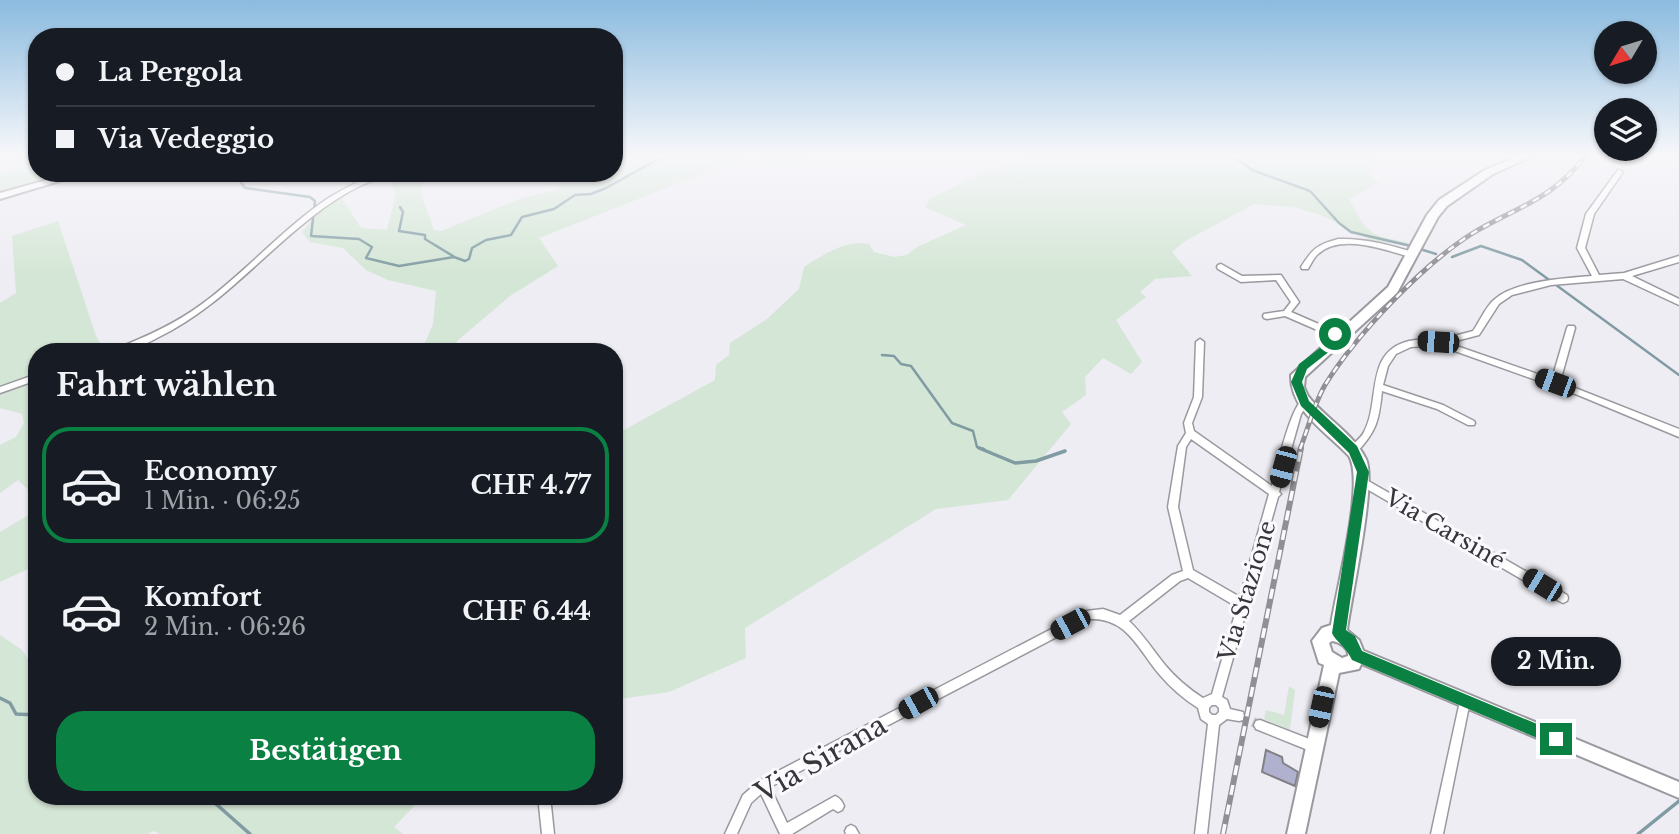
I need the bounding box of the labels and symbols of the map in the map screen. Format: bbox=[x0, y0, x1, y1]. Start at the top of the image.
north arrow bbox=[1594, 21, 1657, 84]
route start bbox=[1319, 318, 1351, 350]
car bbox=[1417, 330, 1460, 354]
car bbox=[1532, 366, 1579, 400]
car bbox=[1268, 444, 1299, 490]
street label: Via Carsiné bbox=[1379, 483, 1510, 575]
street label: Via Stazione bbox=[1212, 517, 1282, 666]
car bbox=[1519, 565, 1566, 605]
car bbox=[1047, 605, 1094, 643]
callout: 2 Min. bbox=[1491, 638, 1621, 686]
car bbox=[895, 684, 942, 722]
car bbox=[1307, 684, 1336, 730]
street label: Via Sirana bbox=[748, 707, 893, 811]
route end bbox=[1540, 723, 1572, 755]

